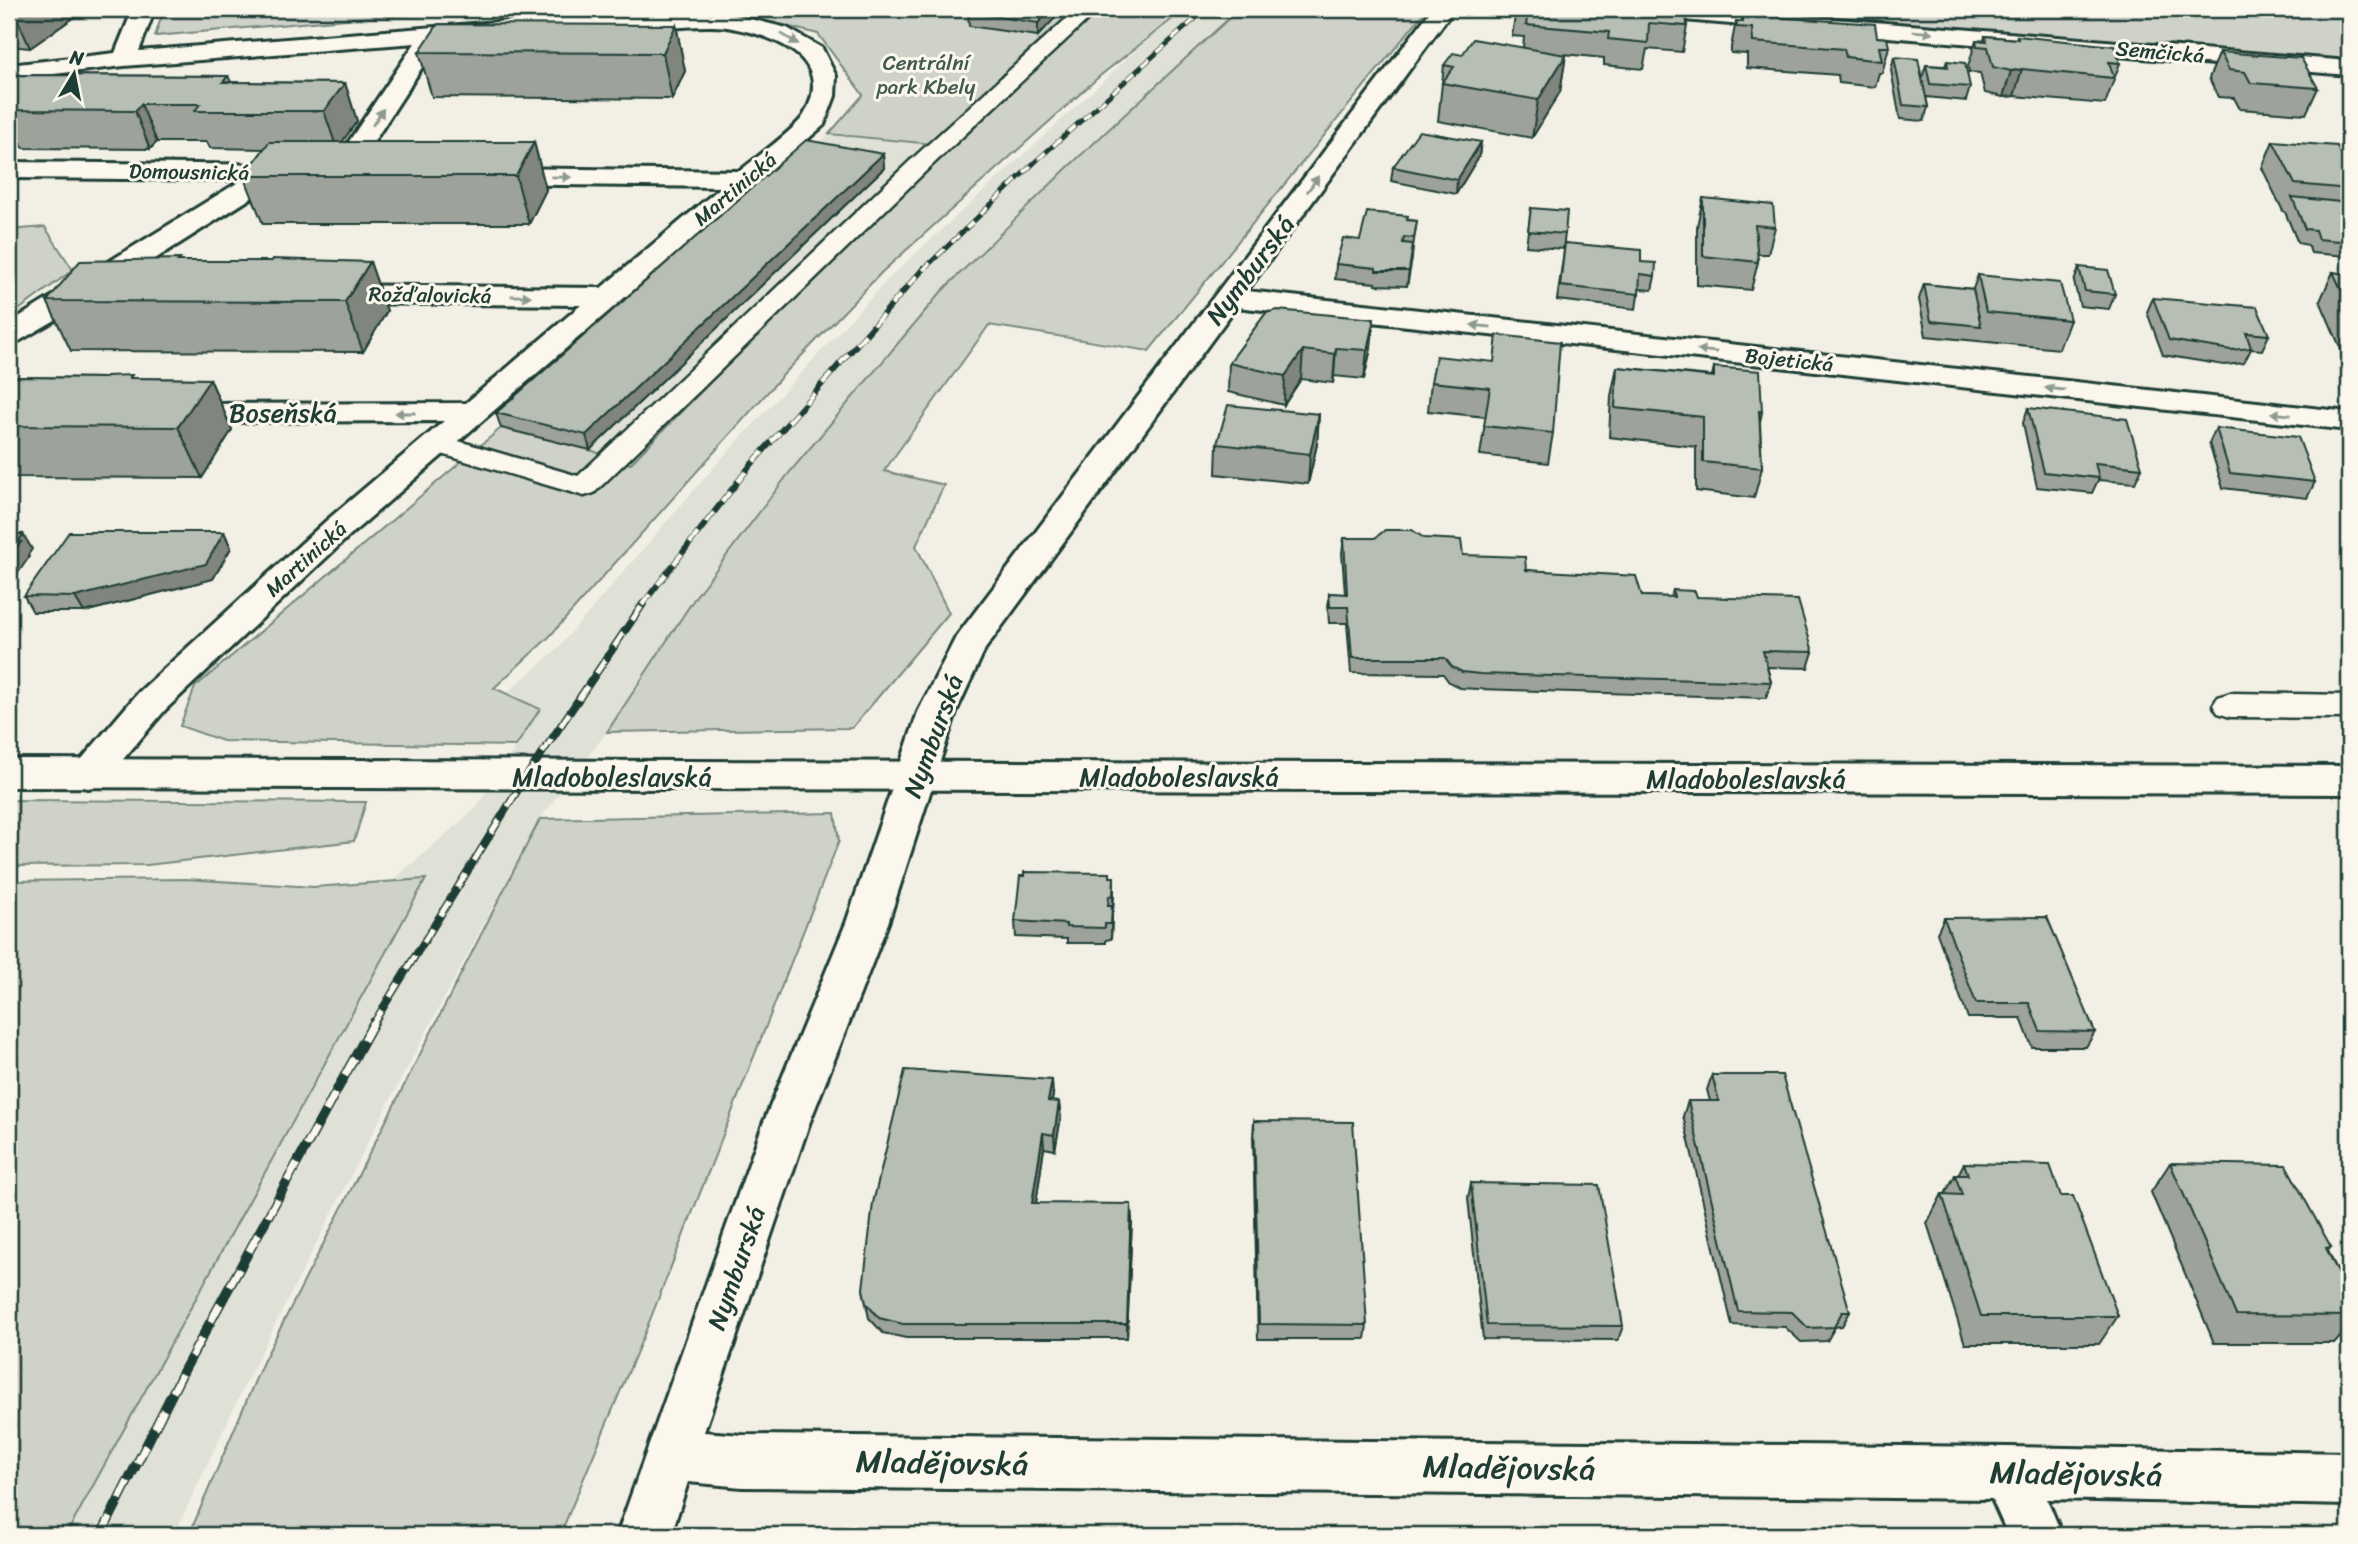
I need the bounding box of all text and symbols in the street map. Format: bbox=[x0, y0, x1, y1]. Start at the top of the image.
one-way arrow bbox=[1912, 27, 1934, 38]
street label: Semčická bbox=[2114, 29, 2206, 75]
one-way arrow bbox=[781, 33, 800, 46]
north arrow bbox=[38, 38, 108, 108]
text: N bbox=[67, 40, 87, 75]
park label: Centrální park Kbely bbox=[876, 44, 976, 106]
one-way arrow bbox=[371, 107, 384, 126]
street label: Martinická bbox=[684, 142, 786, 236]
street label: Domousnická bbox=[129, 152, 250, 192]
one-way arrow bbox=[550, 171, 572, 182]
one-way arrow bbox=[1306, 175, 1320, 193]
street label: Nymburská bbox=[1193, 205, 1307, 335]
street label: Rožďalovická bbox=[368, 275, 492, 315]
one-way arrow bbox=[510, 290, 532, 302]
one-way arrow bbox=[1470, 320, 1492, 331]
street label: Bojetická bbox=[1743, 336, 1836, 384]
one-way arrow bbox=[1696, 345, 1718, 356]
one-way arrow bbox=[2044, 383, 2066, 394]
street label: Boseňská bbox=[229, 390, 337, 436]
one-way arrow bbox=[394, 407, 416, 418]
one-way arrow bbox=[2270, 408, 2292, 419]
street label: Martinická bbox=[256, 511, 356, 607]
street label: Nymburská bbox=[889, 668, 977, 804]
street label: Mladoboleslavská bbox=[512, 754, 712, 800]
street label: Mladoboleslavská bbox=[1079, 754, 1279, 800]
street label: Mladoboleslavská bbox=[1646, 756, 1846, 802]
street label: Nymburská bbox=[693, 1200, 779, 1336]
street label: Mladějovská bbox=[855, 1433, 1029, 1493]
street label: Mladějovská bbox=[1422, 1438, 1596, 1498]
street label: Mladějovská bbox=[1989, 1444, 2163, 1504]

